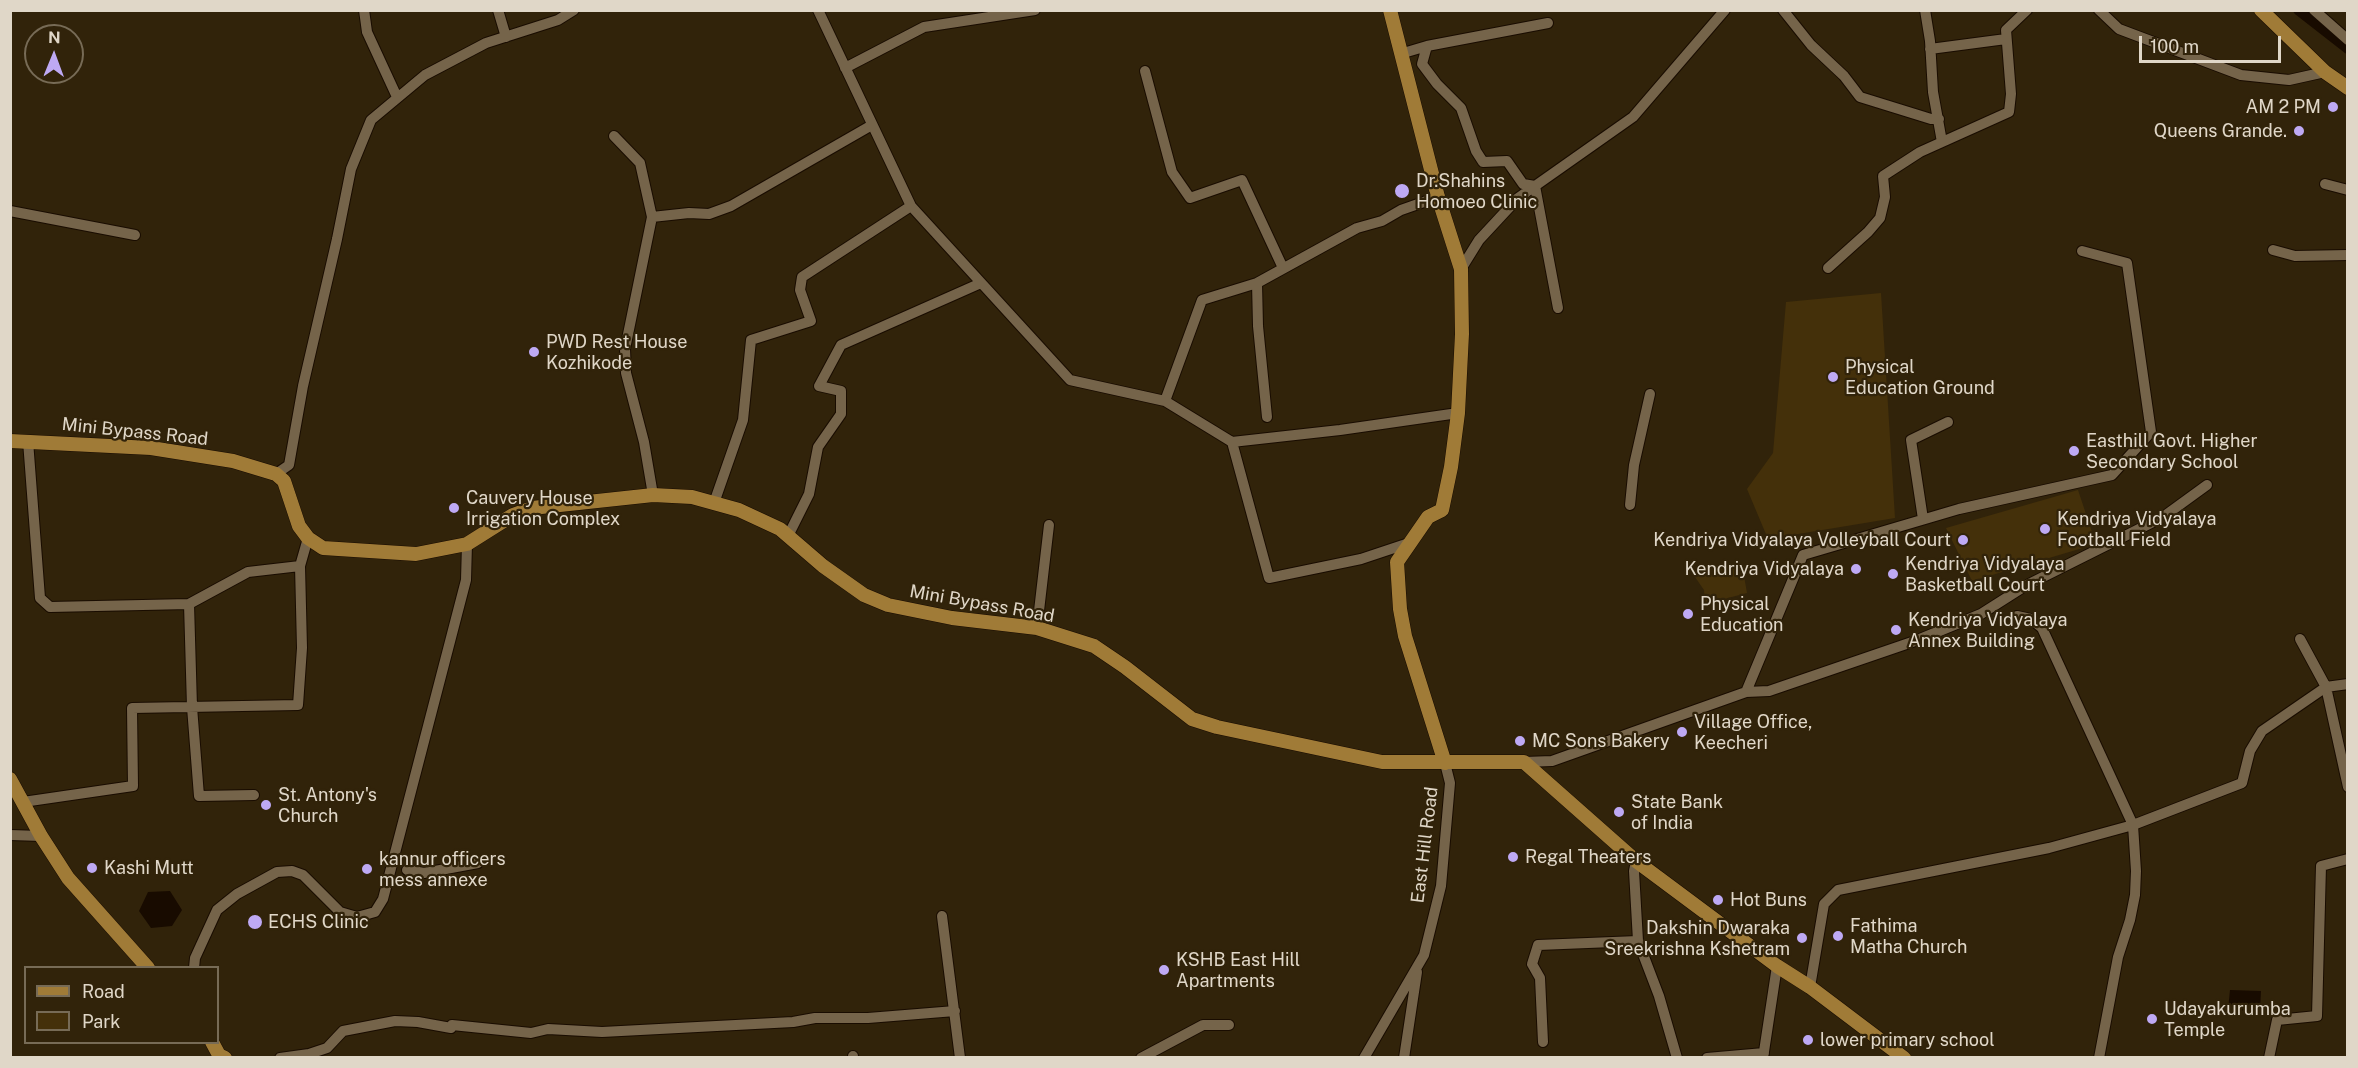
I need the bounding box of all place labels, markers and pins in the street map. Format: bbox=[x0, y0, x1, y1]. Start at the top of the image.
place label: AM 2 PM bbox=[2245, 96, 2321, 118]
marker: AM 2 PM bbox=[2326, 100, 2340, 114]
place label: Queens Grande. bbox=[2154, 120, 2287, 142]
marker: Queens Grande. bbox=[2292, 124, 2306, 138]
place label: Dr.Shahins Homoeo Clinic bbox=[1416, 170, 1537, 213]
marker: Dr.Shahins Homoeo Clinic bbox=[1393, 182, 1411, 200]
place label: PWD Rest House Kozhikode bbox=[546, 331, 687, 374]
marker: PWD Rest House Kozhikode bbox=[527, 345, 541, 359]
place label: Physical Education Ground bbox=[1845, 356, 1995, 398]
marker: Physical Education Ground bbox=[1826, 370, 1840, 384]
place label: Easthill Govt. Higher Secondary School bbox=[2086, 430, 2258, 472]
marker: Easthill Govt. Higher Secondary School bbox=[2067, 444, 2081, 458]
place label: Cauvery House Irrigation Complex bbox=[466, 487, 620, 530]
marker: Cauvery House Irrigation Complex bbox=[447, 501, 461, 515]
place label: Kendriya Vidyalaya Football Field bbox=[2057, 508, 2216, 550]
marker: Kendriya Vidyalaya Football Field bbox=[2038, 522, 2052, 536]
place label: Kendriya Vidyalaya Volleyball Court bbox=[1653, 529, 1951, 551]
marker: Kendriya Vidyalaya Volleyball Court bbox=[1956, 533, 1970, 547]
place label: Kendriya Vidyalaya Basketball Court bbox=[1905, 553, 2064, 596]
place label: Kendriya Vidyalaya bbox=[1685, 558, 1844, 580]
marker: Kendriya Vidyalaya bbox=[1849, 562, 1863, 576]
marker: Kendriya Vidyalaya Basketball Court bbox=[1886, 567, 1900, 581]
place label: Physical Education bbox=[1700, 593, 1783, 636]
marker: Physical Education bbox=[1681, 607, 1695, 621]
place label: Kendriya Vidyalaya Annex Building bbox=[1908, 609, 2067, 652]
marker: Kendriya Vidyalaya Annex Building bbox=[1889, 623, 1903, 637]
place label: Village Office, Keecheri bbox=[1694, 711, 1812, 754]
marker: Village Office, Keecheri bbox=[1675, 725, 1689, 739]
place label: MC Sons Bakery bbox=[1532, 730, 1670, 752]
marker: MC Sons Bakery bbox=[1513, 734, 1527, 748]
place label: St. Antony's Church bbox=[278, 784, 377, 826]
place label: State Bank of India bbox=[1631, 791, 1723, 834]
marker: St. Antony's Church bbox=[259, 798, 273, 812]
marker: State Bank of India bbox=[1612, 805, 1626, 819]
place label: Regal Theaters bbox=[1525, 846, 1651, 868]
place label: kannur officers mess annexe bbox=[379, 848, 506, 890]
marker: Regal Theaters bbox=[1506, 850, 1520, 864]
place label: Kashi Mutt bbox=[104, 857, 194, 879]
marker: Kashi Mutt bbox=[85, 861, 99, 875]
marker: kannur officers mess annexe bbox=[360, 862, 374, 876]
place label: Hot Buns bbox=[1730, 889, 1807, 911]
marker: Hot Buns bbox=[1711, 893, 1725, 907]
place label: ECHS Clinic bbox=[268, 911, 369, 933]
marker: ECHS Clinic bbox=[246, 913, 264, 931]
place label: Fathima Matha Church bbox=[1850, 915, 1967, 958]
place label: Dakshin Dwaraka Sreekrishna Kshetram bbox=[1604, 917, 1790, 960]
marker: Fathima Matha Church bbox=[1831, 929, 1845, 943]
marker: Dakshin Dwaraka Sreekrishna Kshetram bbox=[1795, 931, 1809, 945]
place label: KSHB East Hill Apartments bbox=[1176, 949, 1300, 992]
marker: KSHB East Hill Apartments bbox=[1157, 963, 1171, 977]
place label: Udayakurumba Temple bbox=[2164, 998, 2291, 1040]
marker: Udayakurumba Temple bbox=[2145, 1012, 2159, 1026]
place label: lower primary school bbox=[1820, 1029, 1995, 1051]
marker: lower primary school bbox=[1801, 1033, 1815, 1047]

